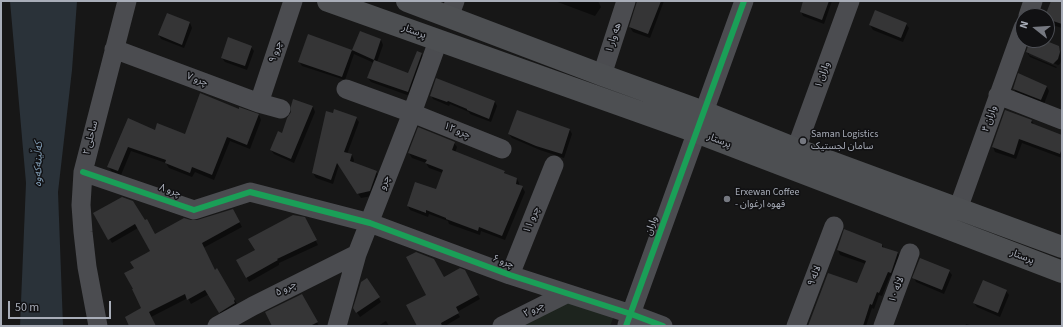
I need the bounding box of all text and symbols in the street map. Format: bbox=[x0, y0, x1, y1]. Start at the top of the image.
north arrow bbox=[1015, 8, 1055, 48]
text: N bbox=[1016, 19, 1032, 30]
street label: هه وار ۱ bbox=[604, 21, 624, 55]
street label: پرستار bbox=[400, 22, 428, 42]
street label: چرو ۹ bbox=[267, 40, 285, 64]
street label: واران ۱ bbox=[813, 60, 833, 90]
street label: چرو ۷ bbox=[185, 71, 209, 89]
street label: واران ۴ bbox=[980, 104, 1000, 134]
street label: ساحلی ۲ bbox=[81, 120, 101, 156]
street label: چرو ۱۲ bbox=[442, 120, 472, 142]
place label: Saman Logistics سامان لجستیک bbox=[811, 129, 878, 152]
street label: پرستار bbox=[705, 131, 733, 151]
marker: Saman Logistics سامان لجستیک bbox=[798, 136, 808, 146]
water label: کەڵینەکەوە bbox=[32, 141, 46, 187]
street label: چرو bbox=[377, 174, 393, 192]
street label: چرو ۸ bbox=[158, 182, 182, 200]
place label: Erxewan Coffee - قهوه ارغوان bbox=[735, 187, 799, 210]
marker: Erxewan Coffee - قهوه ارغوان bbox=[722, 194, 732, 204]
street label: چرو ۱۱ bbox=[521, 205, 543, 235]
street label: واران bbox=[643, 215, 661, 237]
street label: پرستار bbox=[1008, 247, 1036, 267]
street label: چرو ۶ bbox=[491, 253, 515, 271]
street label: لاله ۹ bbox=[806, 264, 824, 288]
street label: لاله ۱۰ bbox=[887, 275, 907, 305]
street label: چرو ۵ bbox=[273, 279, 299, 299]
scale bar bbox=[10, 293, 113, 319]
text: 50 m bbox=[15, 299, 39, 316]
street label: چرو ۲ bbox=[521, 300, 547, 320]

